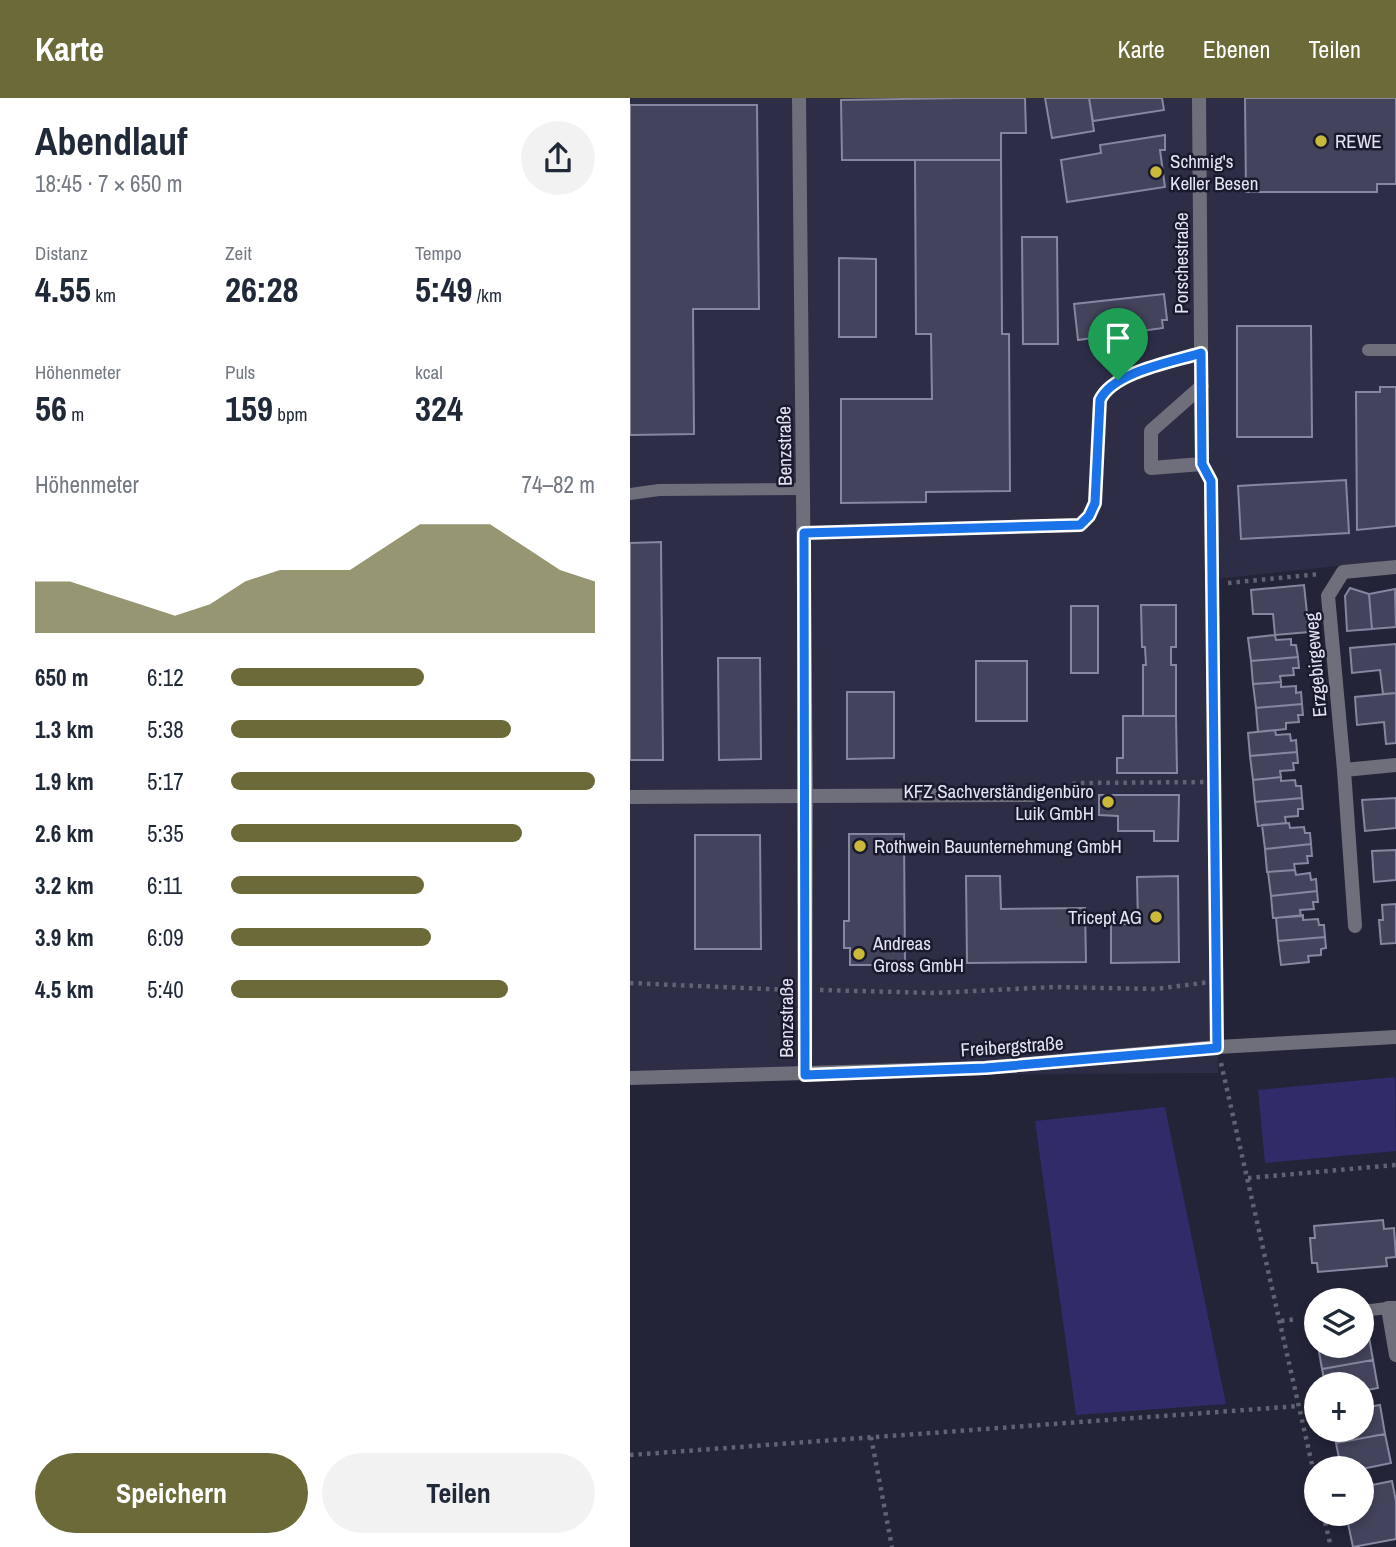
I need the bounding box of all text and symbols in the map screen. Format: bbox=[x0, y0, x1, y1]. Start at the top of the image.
text: Karte bbox=[35, 27, 104, 71]
text: Karte bbox=[1118, 33, 1165, 65]
text: Ebenen bbox=[1203, 33, 1270, 65]
text: Teilen bbox=[1308, 33, 1361, 65]
text: Abendlauf bbox=[35, 116, 187, 167]
button: share bbox=[521, 121, 595, 195]
place label: REWE bbox=[1335, 128, 1382, 154]
marker: REWE bbox=[1313, 133, 1329, 149]
place label: Schmig's Keller Besen bbox=[1170, 148, 1258, 196]
marker: Schmig's Keller Besen bbox=[1148, 164, 1164, 180]
text: 18:45 · 7 × 650 m bbox=[35, 168, 182, 199]
street label: Porschestraße bbox=[1168, 212, 1194, 314]
text: Distanz bbox=[35, 240, 88, 266]
text: Zeit bbox=[225, 240, 252, 266]
text: Tempo bbox=[415, 240, 462, 266]
text: 4.55 bbox=[35, 266, 91, 313]
text: 26:28 bbox=[225, 266, 298, 313]
text: 5:49 bbox=[415, 266, 472, 313]
text: km bbox=[91, 282, 116, 308]
text: /km bbox=[472, 282, 502, 308]
pin bbox=[1088, 308, 1148, 380]
icon: arrive bbox=[1099, 319, 1137, 357]
text: Höhenmeter bbox=[35, 359, 121, 385]
text: Puls bbox=[225, 359, 255, 385]
text: kcal bbox=[415, 359, 443, 385]
text: 56 bbox=[35, 385, 67, 432]
text: 159 bbox=[225, 385, 273, 432]
text: 324 bbox=[415, 385, 463, 432]
text: m bbox=[67, 401, 84, 427]
text: bpm bbox=[273, 401, 308, 427]
street label: Benzstraße bbox=[770, 406, 798, 486]
text: Höhenmeter bbox=[35, 469, 139, 500]
text: 74–82 m bbox=[522, 469, 595, 500]
street label: Erzgebirgeweg bbox=[1297, 611, 1333, 718]
text: 650 m bbox=[35, 662, 88, 693]
text: 6:12 bbox=[147, 662, 184, 693]
text: 1.3 km bbox=[35, 714, 94, 745]
text: 5:38 bbox=[147, 714, 184, 745]
text: 1.9 km bbox=[35, 766, 94, 797]
text: 5:17 bbox=[147, 766, 184, 797]
place label: KFZ Sachverständigenbüro Luik GmbH bbox=[903, 778, 1094, 826]
marker: KFZ Sachverständigenbüro Luik GmbH bbox=[1100, 794, 1116, 810]
text: 2.6 km bbox=[35, 818, 94, 849]
text: 5:35 bbox=[147, 818, 184, 849]
place label: Rothwein Bauunternehmung GmbH bbox=[874, 833, 1122, 859]
marker: Rothwein Bauunternehmung GmbH bbox=[852, 838, 868, 854]
text: 3.2 km bbox=[35, 870, 94, 901]
text: 6:11 bbox=[147, 870, 182, 901]
place label: Tricept AG bbox=[1068, 904, 1142, 930]
marker: Tricept AG bbox=[1148, 909, 1164, 925]
text: 3.9 km bbox=[35, 922, 94, 953]
text: 6:09 bbox=[147, 922, 184, 953]
place label: Andreas Gross GmbH bbox=[872, 930, 964, 978]
marker: Andreas Gross GmbH bbox=[851, 946, 867, 962]
text: 4.5 km bbox=[35, 974, 94, 1005]
text: 5:40 bbox=[147, 974, 184, 1005]
street label: Benzstraße bbox=[773, 978, 799, 1058]
street label: Freibergstraße bbox=[960, 1029, 1064, 1063]
map controls bbox=[1304, 1288, 1374, 1526]
button: layers bbox=[1304, 1288, 1374, 1358]
button: + bbox=[1304, 1372, 1374, 1442]
button: Speichern bbox=[35, 1453, 308, 1533]
button: Teilen bbox=[322, 1453, 595, 1533]
button: − bbox=[1304, 1456, 1374, 1526]

